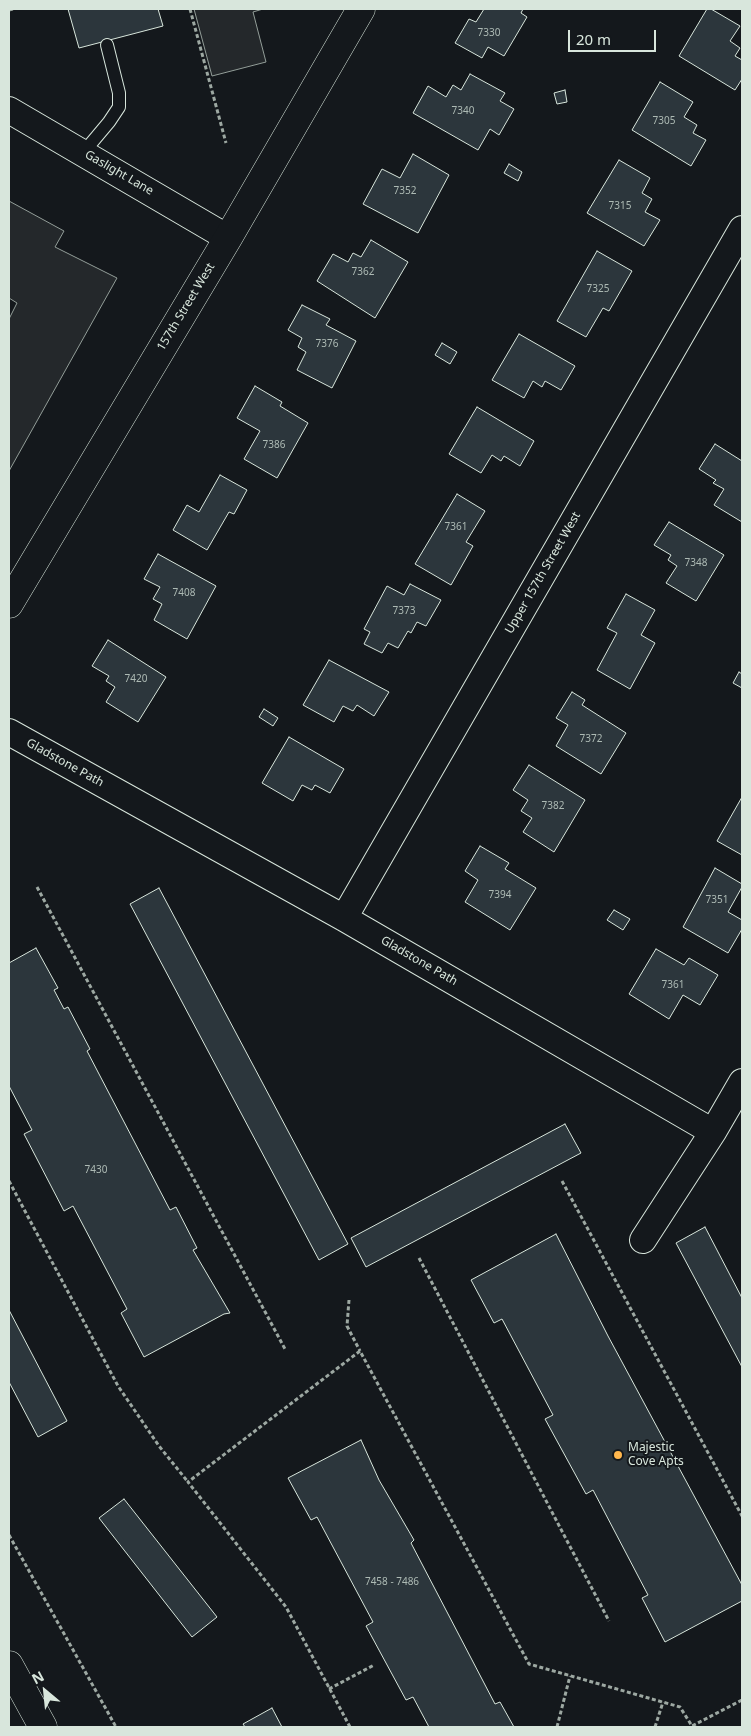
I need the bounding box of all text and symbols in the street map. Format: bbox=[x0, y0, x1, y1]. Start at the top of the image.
scale bar bbox=[571, 20, 658, 52]
house number: 7330 bbox=[478, 27, 500, 39]
text: 20 m bbox=[576, 29, 611, 49]
house number: 7340 bbox=[452, 105, 474, 117]
house number: 7305 bbox=[653, 115, 675, 127]
street label: Gaslight Lane bbox=[82, 148, 156, 198]
house number: 7352 bbox=[394, 185, 416, 197]
house number: 7315 bbox=[609, 200, 631, 212]
street label: 157th Street West bbox=[154, 260, 218, 354]
house number: 7362 bbox=[352, 266, 374, 278]
house number: 7325 bbox=[587, 283, 609, 295]
house number: 7376 bbox=[316, 338, 338, 350]
house number: 7386 bbox=[263, 439, 285, 451]
street label: Upper 157th Street West bbox=[502, 510, 584, 636]
house number: 7361 bbox=[445, 521, 467, 533]
house number: 7348 bbox=[685, 557, 707, 569]
house number: 7408 bbox=[173, 587, 195, 599]
house number: 7373 bbox=[393, 605, 415, 617]
house number: 7420 bbox=[125, 673, 147, 685]
house number: 7372 bbox=[580, 733, 602, 745]
street label: Gladstone Path bbox=[24, 736, 106, 790]
house number: 7382 bbox=[542, 800, 564, 812]
house number: 7394 bbox=[489, 889, 511, 901]
house number: 7351 bbox=[706, 894, 728, 906]
street label: Gladstone Path bbox=[378, 933, 460, 989]
house number: 7361 bbox=[662, 979, 684, 991]
house number: 7430 bbox=[85, 1164, 107, 1176]
place label: Majestic Cove Apts bbox=[628, 1441, 684, 1469]
marker: Majestic Cove Apts bbox=[612, 1449, 624, 1461]
house number: 7458 - 7486 bbox=[365, 1576, 419, 1588]
north arrow bbox=[20, 1666, 70, 1716]
text: N bbox=[28, 1666, 47, 1688]

